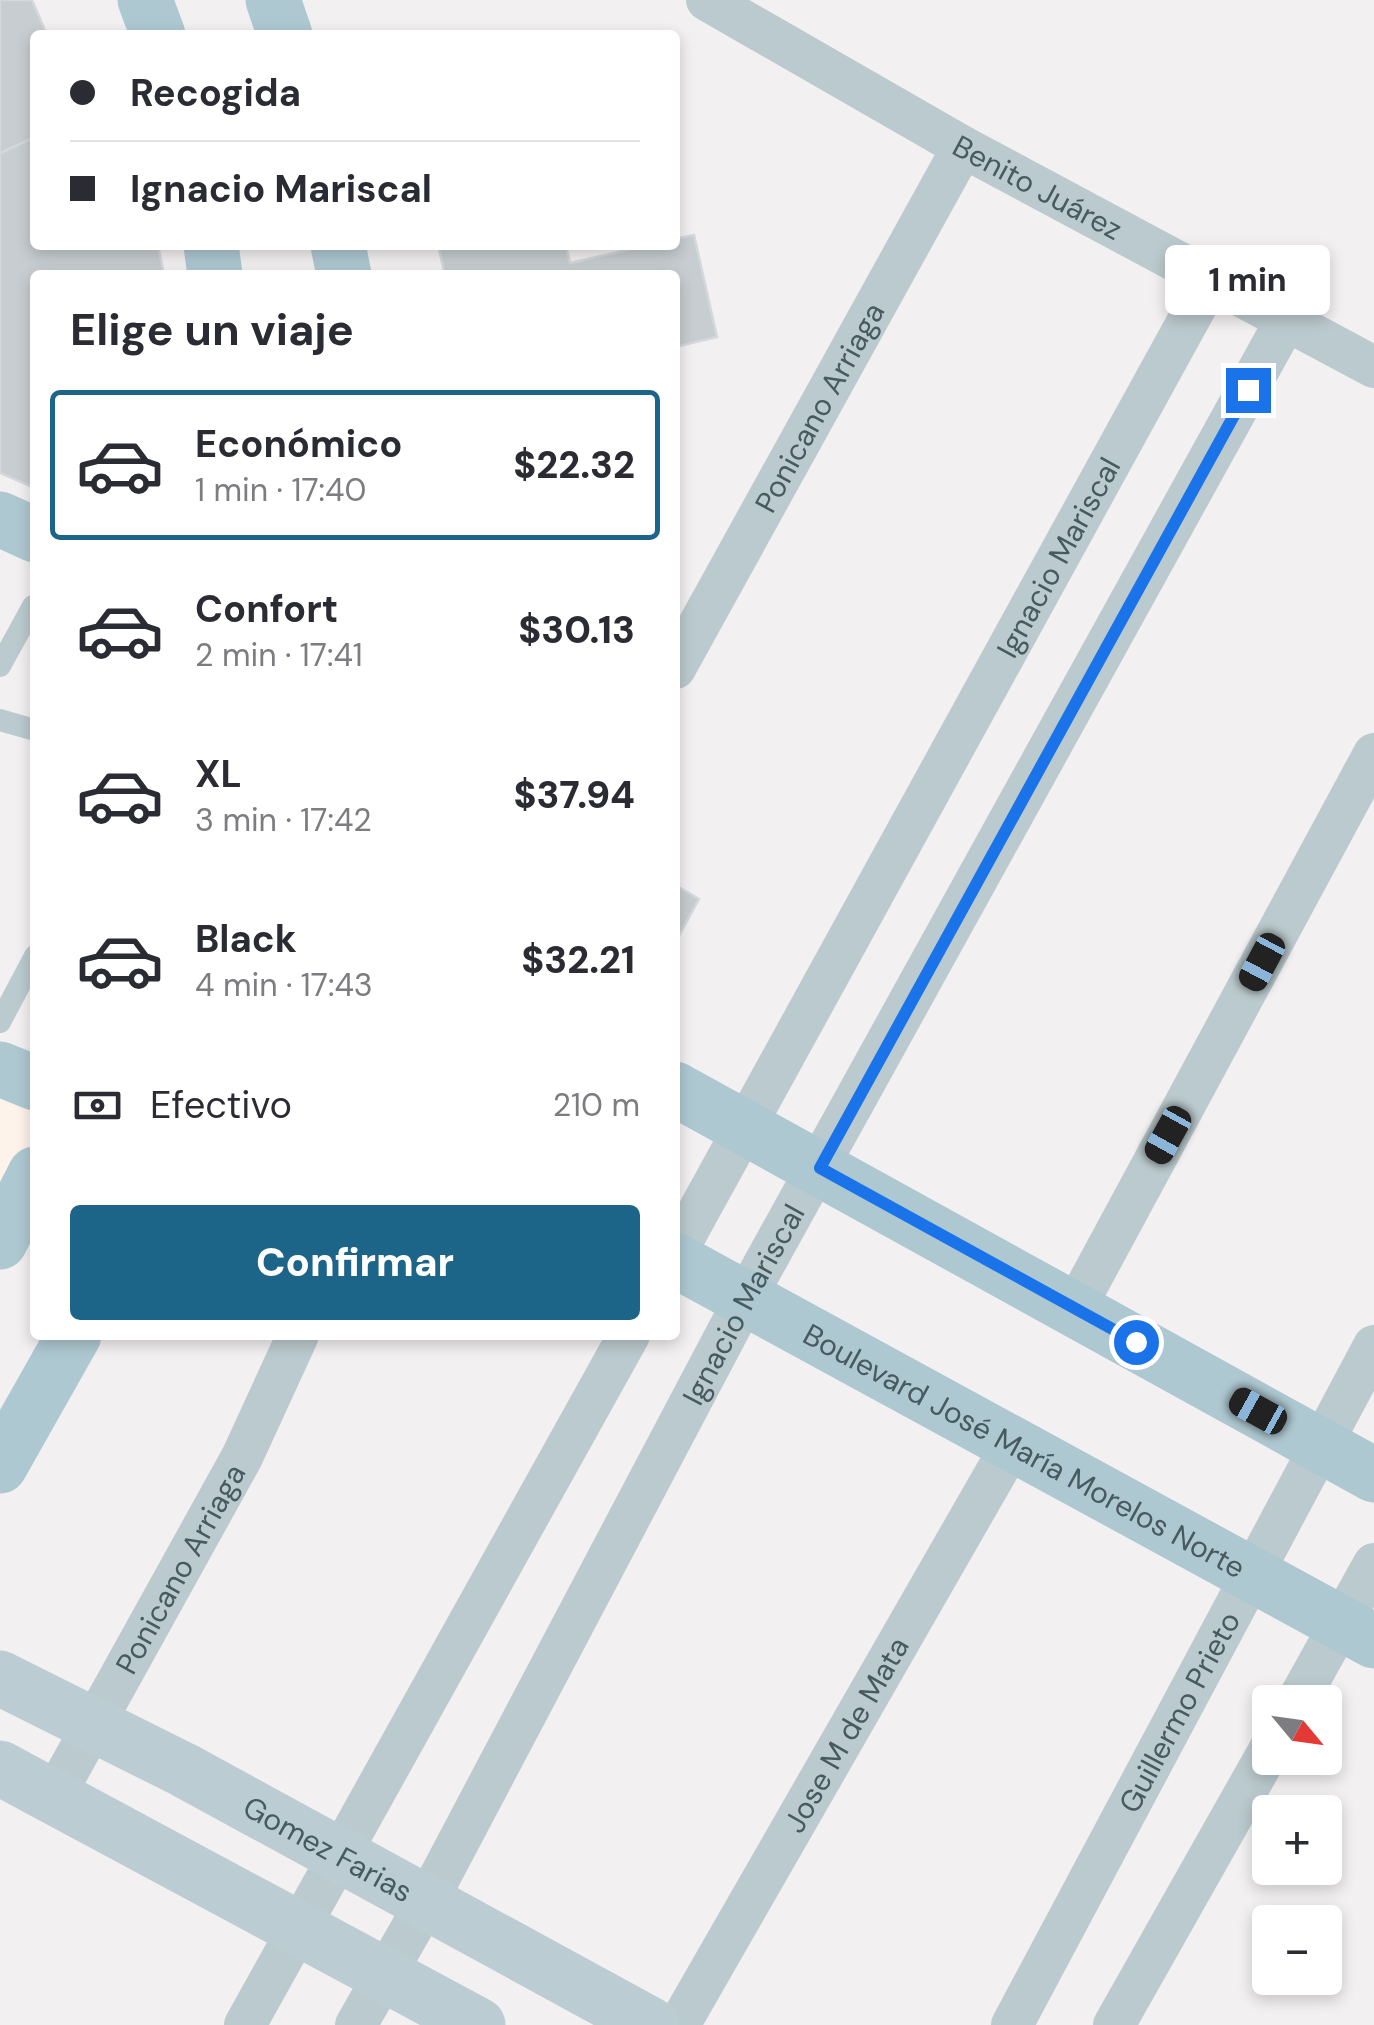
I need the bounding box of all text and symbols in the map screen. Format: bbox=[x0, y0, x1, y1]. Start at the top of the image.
text: Recogida bbox=[130, 68, 301, 118]
street label: Benito Juárez bbox=[946, 126, 1129, 248]
text: Ignacio Mariscal bbox=[130, 164, 432, 214]
callout: 1 min bbox=[1166, 245, 1330, 315]
text: 1 min bbox=[1208, 259, 1287, 301]
street label: Ponicano Arriaga bbox=[745, 295, 893, 519]
text: Elige un viaje bbox=[70, 300, 354, 359]
route end bbox=[1226, 368, 1271, 413]
text: Económico bbox=[195, 419, 402, 469]
icon: car bbox=[75, 420, 165, 510]
text: $22.32 bbox=[513, 440, 635, 490]
street label: Ignacio Mariscal bbox=[987, 450, 1129, 664]
text: 1 min · 17:40 bbox=[195, 469, 366, 511]
text: Confort bbox=[195, 584, 338, 634]
icon: car bbox=[75, 585, 165, 675]
text: $30.13 bbox=[518, 605, 635, 655]
text: 2 min · 17:41 bbox=[195, 634, 363, 676]
text: XL bbox=[195, 749, 242, 799]
icon: car bbox=[75, 750, 165, 840]
text: $37.94 bbox=[513, 770, 635, 820]
text: 3 min · 17:42 bbox=[195, 799, 372, 841]
text: Black bbox=[195, 914, 297, 964]
icon: car bbox=[75, 915, 165, 1005]
car bbox=[1235, 928, 1289, 996]
text: $32.21 bbox=[521, 935, 635, 985]
text: 4 min · 17:43 bbox=[195, 964, 373, 1006]
icon: cash bbox=[70, 1078, 125, 1133]
text: Efectivo bbox=[150, 1080, 292, 1130]
text: 210 m bbox=[553, 1084, 640, 1126]
car bbox=[1140, 1101, 1196, 1169]
street label: Ignacio Mariscal bbox=[673, 1197, 813, 1412]
button: Confirmar bbox=[70, 1205, 640, 1320]
street label: Boulevard José María Morelos Norte bbox=[797, 1314, 1252, 1587]
route start bbox=[1114, 1320, 1159, 1365]
car bbox=[1224, 1383, 1292, 1439]
street label: Ponicano Arriaga bbox=[106, 1457, 254, 1681]
street label: Guillermo Prieto bbox=[1109, 1604, 1249, 1819]
street label: Jose M de Mata bbox=[774, 1630, 917, 1839]
north arrow bbox=[1252, 1685, 1342, 1775]
map controls bbox=[1252, 1685, 1342, 1995]
street label: Gomez Farias bbox=[237, 1787, 420, 1911]
button: + bbox=[1252, 1795, 1342, 1885]
button: − bbox=[1252, 1905, 1342, 1995]

